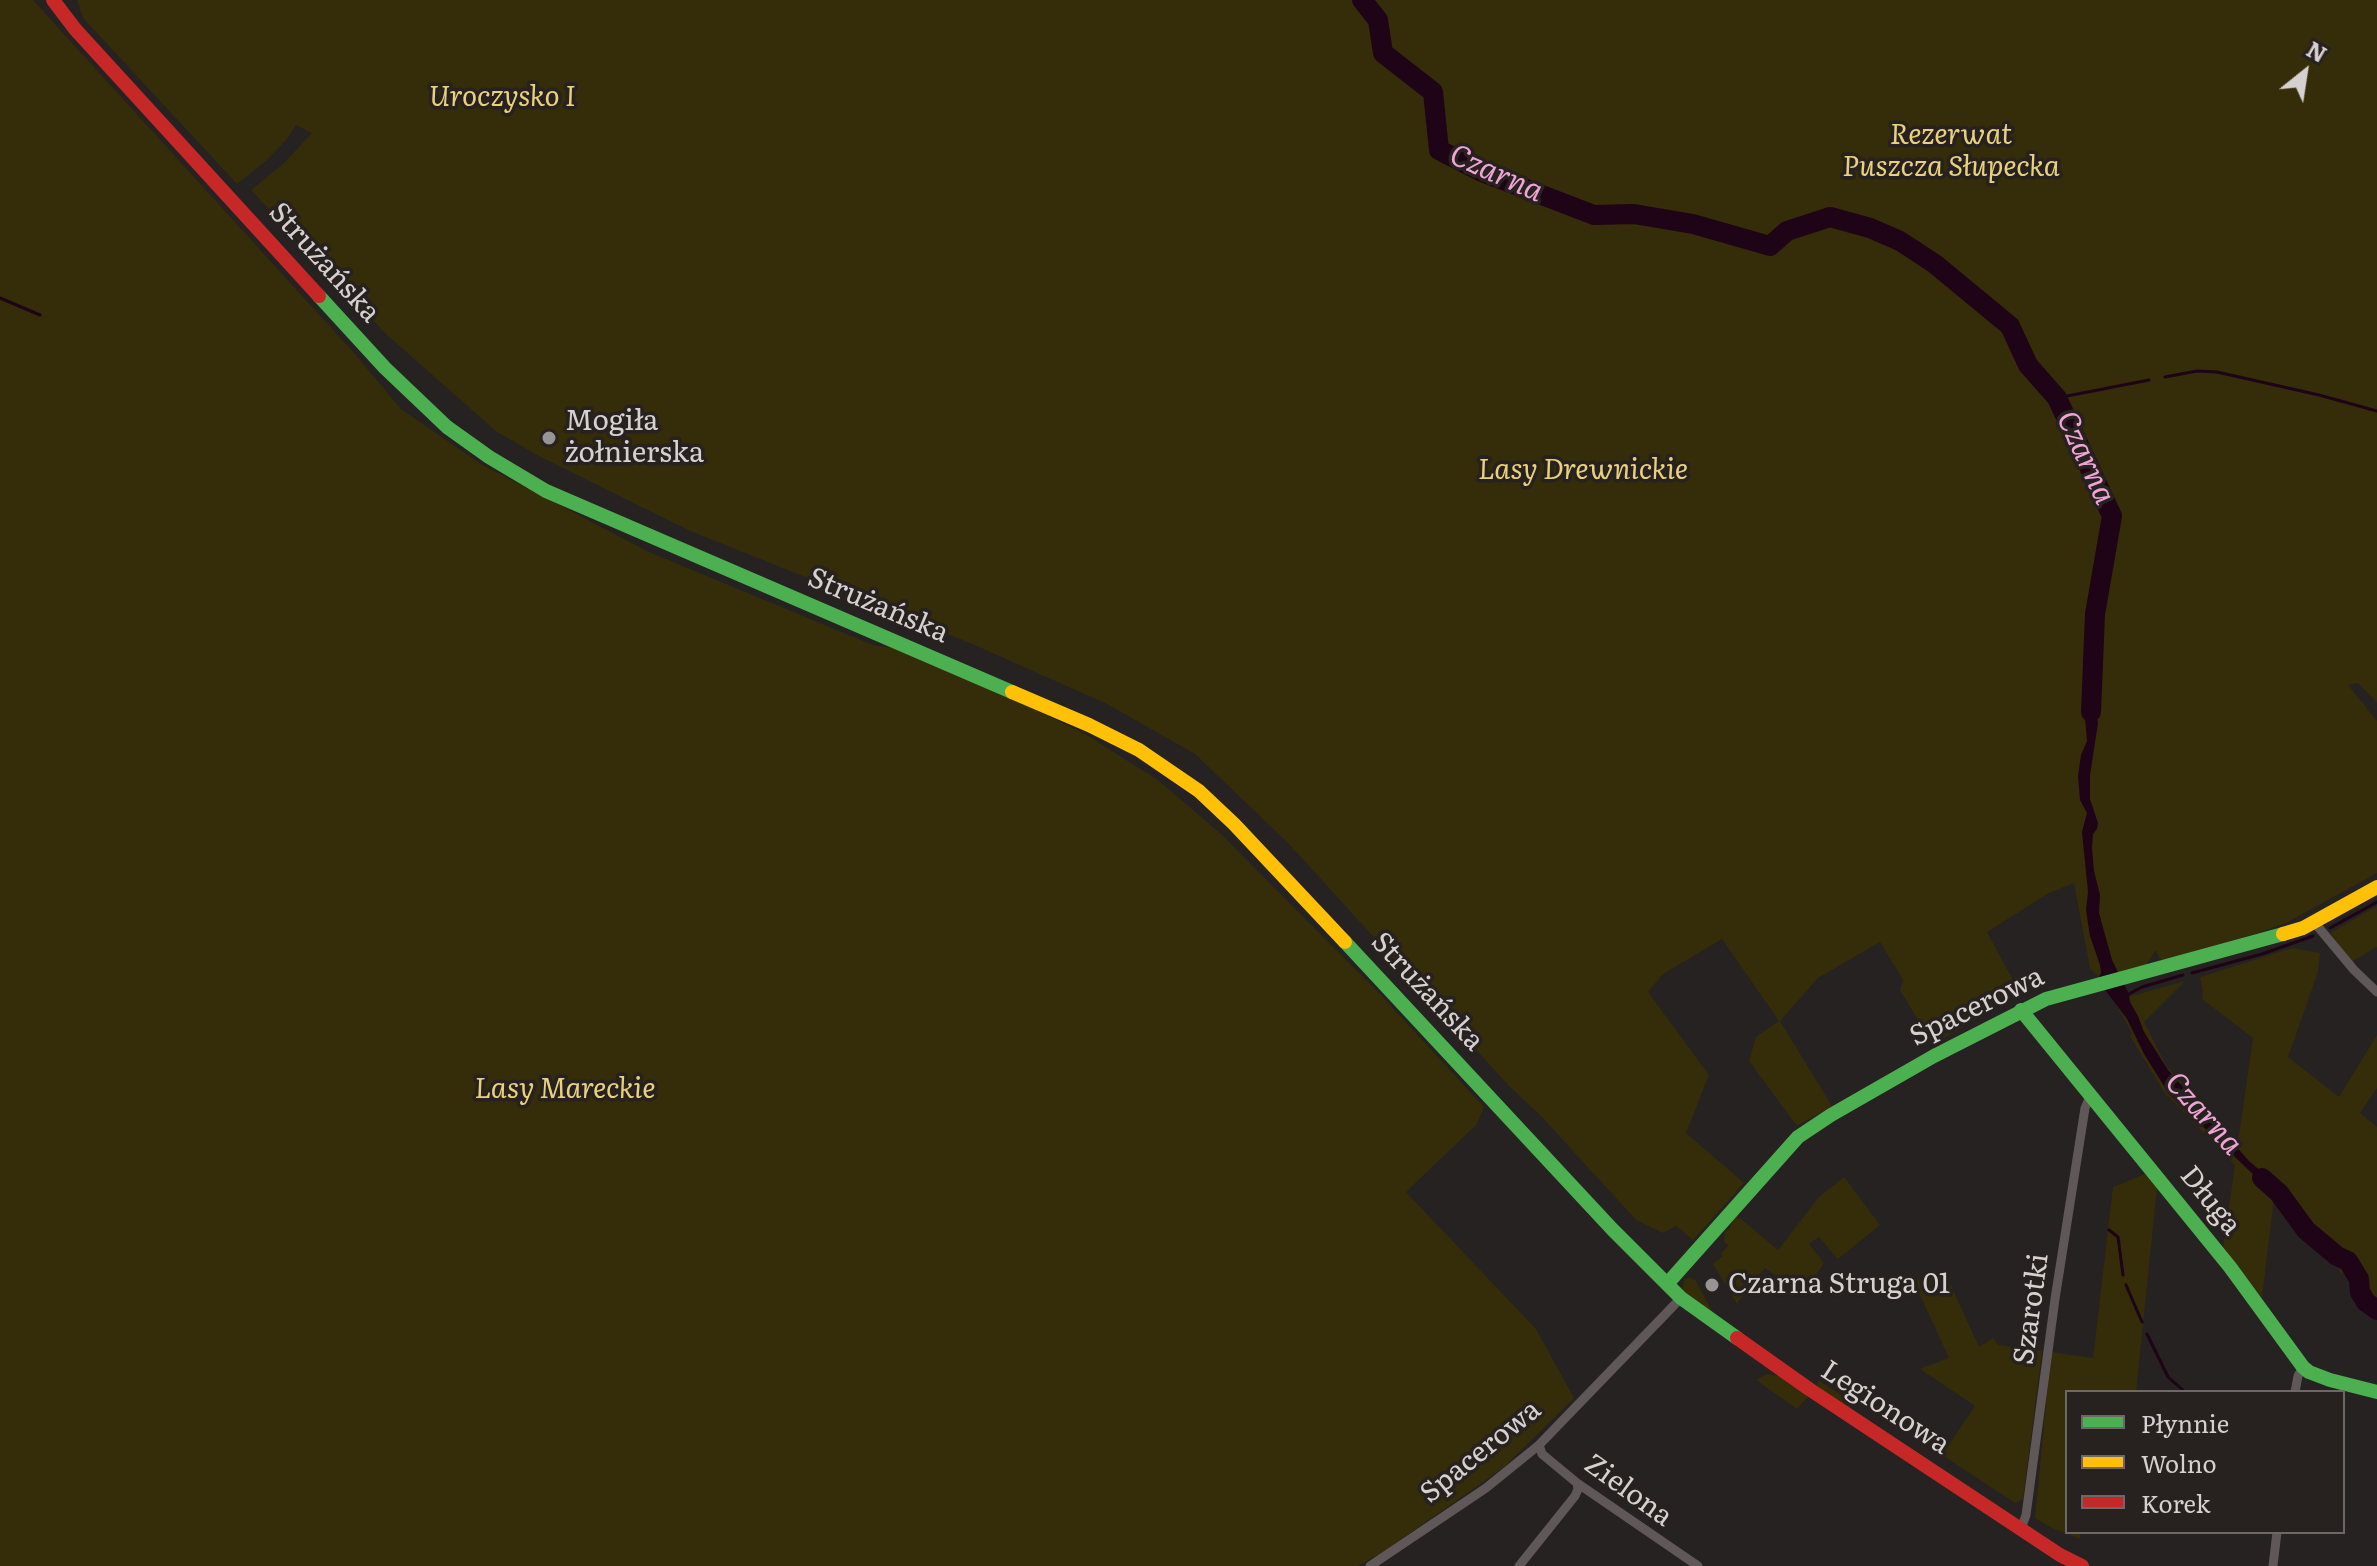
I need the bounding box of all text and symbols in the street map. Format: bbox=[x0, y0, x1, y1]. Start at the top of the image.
north arrow bbox=[2265, 32, 2345, 112]
text: N bbox=[2301, 32, 2333, 70]
park label: Uroczysko I bbox=[429, 81, 575, 115]
park label: Rezerwat Puszcza Słupecka bbox=[1842, 119, 2060, 185]
water label: Czarna bbox=[1444, 138, 1548, 210]
street label: Strużańska bbox=[261, 196, 387, 330]
place label: Mogiła żołnierska bbox=[565, 405, 704, 471]
water label: Czarna bbox=[2048, 406, 2122, 510]
marker: Mogiła żołnierska bbox=[540, 429, 558, 447]
park label: Lasy Drewnickie bbox=[1478, 454, 1688, 488]
street label: Strużańska bbox=[803, 561, 953, 651]
street label: Strużańska bbox=[1364, 926, 1490, 1058]
street label: Spacerowa bbox=[1904, 960, 2050, 1054]
water label: Czarna bbox=[2157, 1065, 2249, 1163]
park label: Lasy Mareckie bbox=[475, 1073, 655, 1107]
street label: Długa bbox=[2172, 1160, 2248, 1242]
street label: Szarotki bbox=[2008, 1251, 2056, 1367]
place label: Czarna Struga 01 bbox=[1728, 1268, 1950, 1302]
marker: Czarna Struga 01 bbox=[1703, 1276, 1721, 1294]
street label: Legionowa bbox=[1814, 1354, 1956, 1462]
legend bbox=[2065, 1390, 2345, 1534]
street label: Spacerowa bbox=[1414, 1393, 1548, 1511]
text: Płynnie bbox=[2141, 1405, 2229, 1440]
text: Wolno bbox=[2141, 1445, 2216, 1480]
street label: Zielona bbox=[1577, 1448, 1679, 1534]
text: Korek bbox=[2141, 1485, 2210, 1520]

